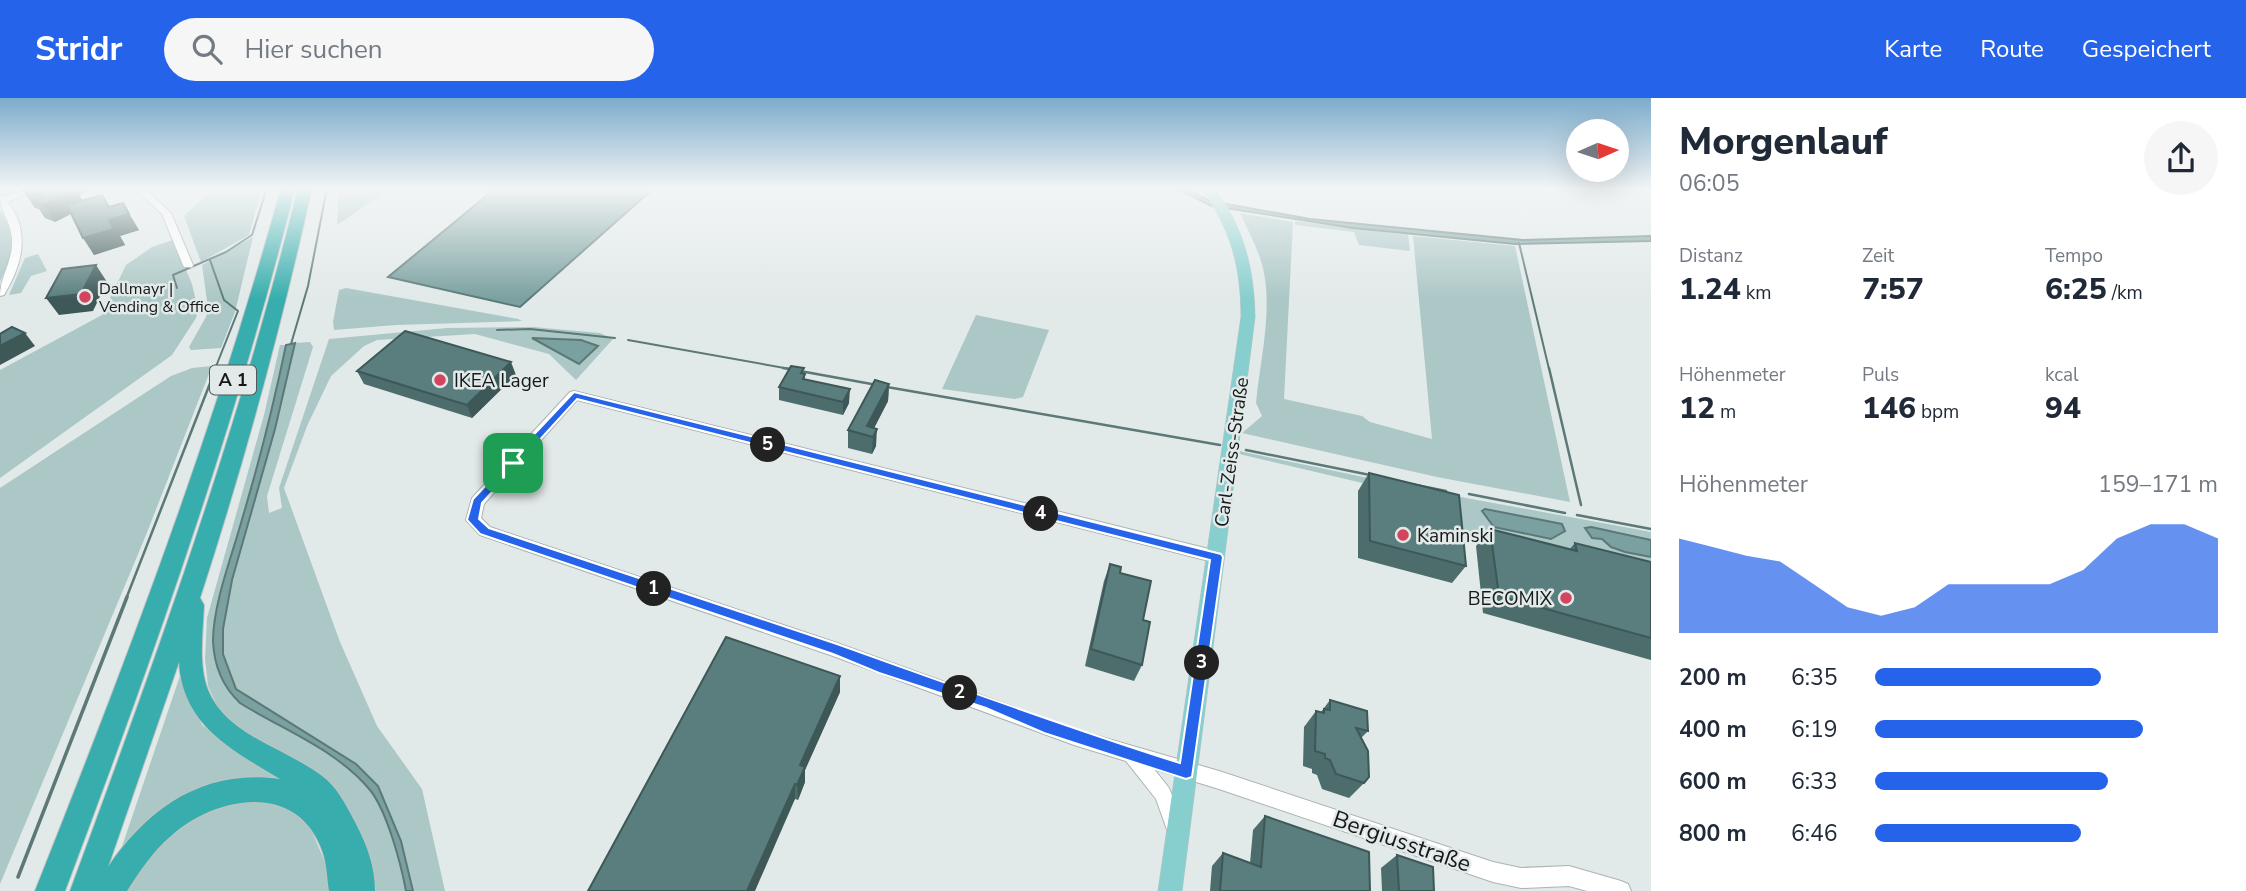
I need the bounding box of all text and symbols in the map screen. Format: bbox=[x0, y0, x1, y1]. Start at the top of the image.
search box bbox=[164, 18, 654, 81]
text: Stridr bbox=[35, 27, 122, 72]
icon: search bbox=[188, 30, 226, 68]
text: Hier suchen bbox=[244, 32, 383, 67]
text: Karte bbox=[1884, 33, 1942, 65]
text: Route bbox=[1980, 33, 2044, 65]
text: Gespeichert bbox=[2082, 33, 2211, 65]
text: Morgenlauf bbox=[1679, 116, 1888, 167]
north arrow bbox=[1566, 119, 1629, 182]
map controls bbox=[1566, 119, 1629, 182]
button: share bbox=[2144, 121, 2218, 195]
text: 06:05 bbox=[1679, 168, 1739, 199]
text: Distanz bbox=[1679, 243, 1743, 269]
text: Zeit bbox=[1862, 243, 1894, 269]
text: Tempo bbox=[2045, 243, 2103, 269]
text: 1.24 bbox=[1679, 269, 1741, 310]
text: 7:57 bbox=[1862, 269, 1924, 310]
text: 6:25 bbox=[2045, 269, 2107, 310]
place label: Dallmayr | Vending & Office bbox=[98, 278, 220, 318]
text: km bbox=[1741, 280, 1771, 306]
text: /km bbox=[2107, 280, 2143, 306]
marker: Dallmayr | Vending & Office bbox=[77, 289, 93, 305]
text: Höhenmeter bbox=[1679, 362, 1786, 388]
text: Puls bbox=[1862, 362, 1899, 388]
text: kcal bbox=[2045, 362, 2079, 388]
road number: A 1 bbox=[210, 366, 256, 394]
place label: IKEA Lager bbox=[454, 368, 549, 394]
marker: IKEA Lager bbox=[432, 372, 448, 388]
street label: Carl-Zeiss-Straße bbox=[1209, 375, 1255, 529]
text: 12 bbox=[1679, 388, 1715, 429]
text: 146 bbox=[1862, 388, 1916, 429]
text: 94 bbox=[2045, 388, 2081, 429]
text: m bbox=[1715, 399, 1736, 425]
text: bpm bbox=[1916, 399, 1959, 425]
pin: 5 bbox=[750, 428, 786, 462]
text: 5 bbox=[762, 431, 773, 457]
pin bbox=[483, 433, 543, 493]
icon: arrive bbox=[494, 444, 532, 482]
text: Höhenmeter bbox=[1679, 469, 1808, 500]
text: 159–171 m bbox=[2098, 469, 2218, 500]
pin: 4 bbox=[1024, 496, 1058, 532]
text: 4 bbox=[1035, 500, 1046, 526]
place label: Kaminski bbox=[1417, 523, 1493, 549]
marker: Kaminski bbox=[1395, 527, 1411, 543]
pin: 1 bbox=[636, 572, 672, 606]
text: 1 bbox=[648, 575, 659, 601]
place label: BECOMIX bbox=[1468, 586, 1553, 612]
marker: BECOMIX bbox=[1558, 590, 1574, 606]
pin: 3 bbox=[1184, 646, 1220, 680]
text: 3 bbox=[1196, 649, 1207, 675]
text: 200 m bbox=[1679, 662, 1747, 693]
text: 6:35 bbox=[1791, 662, 1838, 693]
pin: 2 bbox=[942, 676, 978, 710]
text: 2 bbox=[954, 679, 965, 705]
text: 400 m bbox=[1679, 714, 1747, 745]
text: 6:19 bbox=[1791, 714, 1838, 745]
text: 600 m bbox=[1679, 766, 1747, 797]
text: 6:33 bbox=[1791, 766, 1838, 797]
street label: Bergiusstraße bbox=[1329, 803, 1475, 880]
text: 800 m bbox=[1679, 818, 1747, 849]
text: 6:46 bbox=[1791, 818, 1838, 849]

